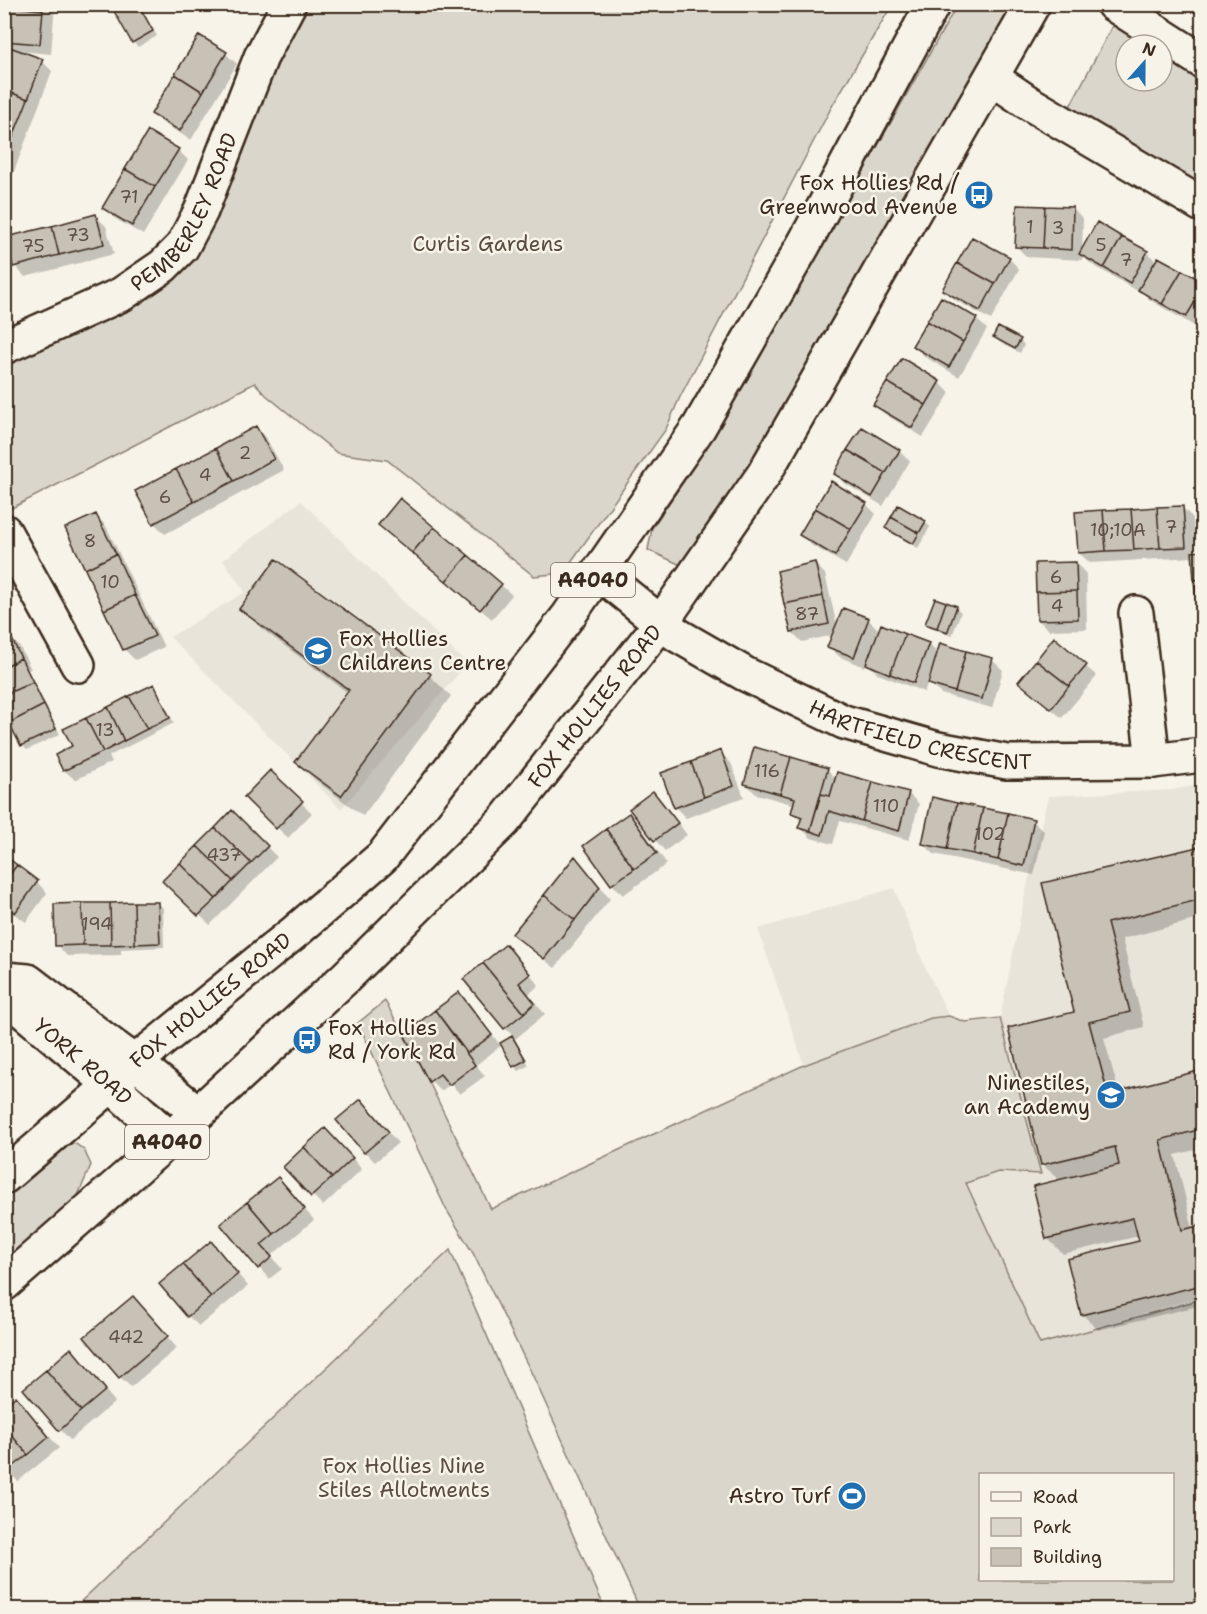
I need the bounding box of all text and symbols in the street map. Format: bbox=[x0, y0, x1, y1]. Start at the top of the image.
north arrow bbox=[1114, 33, 1174, 93]
text: N bbox=[1140, 37, 1159, 62]
street label: PEMBERLEY ROAD bbox=[125, 129, 244, 298]
place label: Fox Hollies Rd / Greenwood Avenue bbox=[759, 169, 960, 221]
bus stop icon: Fox Hollies Rd / Greenwood Avenue bbox=[963, 179, 995, 211]
house number: 71 bbox=[119, 185, 139, 209]
house number: 1 bbox=[1026, 215, 1034, 239]
house number: 3 bbox=[1052, 216, 1064, 240]
house number: 73 bbox=[66, 223, 90, 247]
park label: Curtis Gardens bbox=[412, 230, 564, 258]
house number: 5 bbox=[1095, 233, 1107, 257]
house number: 75 bbox=[22, 234, 44, 258]
house number: 7 bbox=[1120, 248, 1132, 272]
house number: 2 bbox=[239, 441, 251, 465]
house number: 4 bbox=[199, 463, 211, 487]
house number: 6 bbox=[159, 485, 171, 509]
house number: 7 bbox=[1165, 515, 1177, 539]
house number: 10;10A bbox=[1090, 518, 1146, 542]
house number: 8 bbox=[84, 529, 96, 553]
road number: A4040 bbox=[551, 563, 635, 597]
house number: 6 bbox=[1050, 565, 1062, 589]
house number: 10 bbox=[100, 570, 120, 594]
house number: 4 bbox=[1051, 594, 1063, 618]
house number: 87 bbox=[795, 602, 819, 626]
street label: FOX HOLLIES ROAD bbox=[522, 619, 668, 794]
place label: Fox Hollies Childrens Centre bbox=[339, 625, 506, 677]
school or university icon: Fox Hollies Childrens Centre bbox=[302, 635, 334, 667]
street label: HARTFIELD CRESCENT bbox=[804, 693, 1032, 776]
house number: 13 bbox=[95, 718, 115, 742]
house number: 116 bbox=[754, 759, 780, 783]
house number: 110 bbox=[873, 794, 899, 818]
house number: 102 bbox=[974, 822, 1006, 846]
house number: 437 bbox=[206, 843, 242, 867]
house number: 194 bbox=[81, 912, 113, 936]
street label: FOX HOLLIES ROAD bbox=[124, 926, 297, 1075]
street label: YORK ROAD bbox=[28, 1012, 138, 1111]
place label: Fox Hollies Rd / York Rd bbox=[328, 1014, 456, 1066]
bus stop icon: Fox Hollies Rd / York Rd bbox=[291, 1024, 323, 1056]
place label: Ninestiles, an Academy bbox=[964, 1069, 1090, 1121]
school or university icon: Ninestiles, an Academy bbox=[1095, 1079, 1127, 1111]
road number: A4040 bbox=[125, 1125, 209, 1159]
house number: 442 bbox=[108, 1325, 144, 1349]
park label: Fox Hollies Nine Stiles Allotments bbox=[318, 1452, 490, 1504]
legend bbox=[979, 1473, 1174, 1581]
sports icon: Astro Turf bbox=[836, 1480, 868, 1512]
place label: Astro Turf bbox=[729, 1482, 831, 1510]
text: Road bbox=[1033, 1485, 1078, 1509]
text: Park bbox=[1033, 1515, 1072, 1539]
text: Building bbox=[1033, 1545, 1102, 1569]

